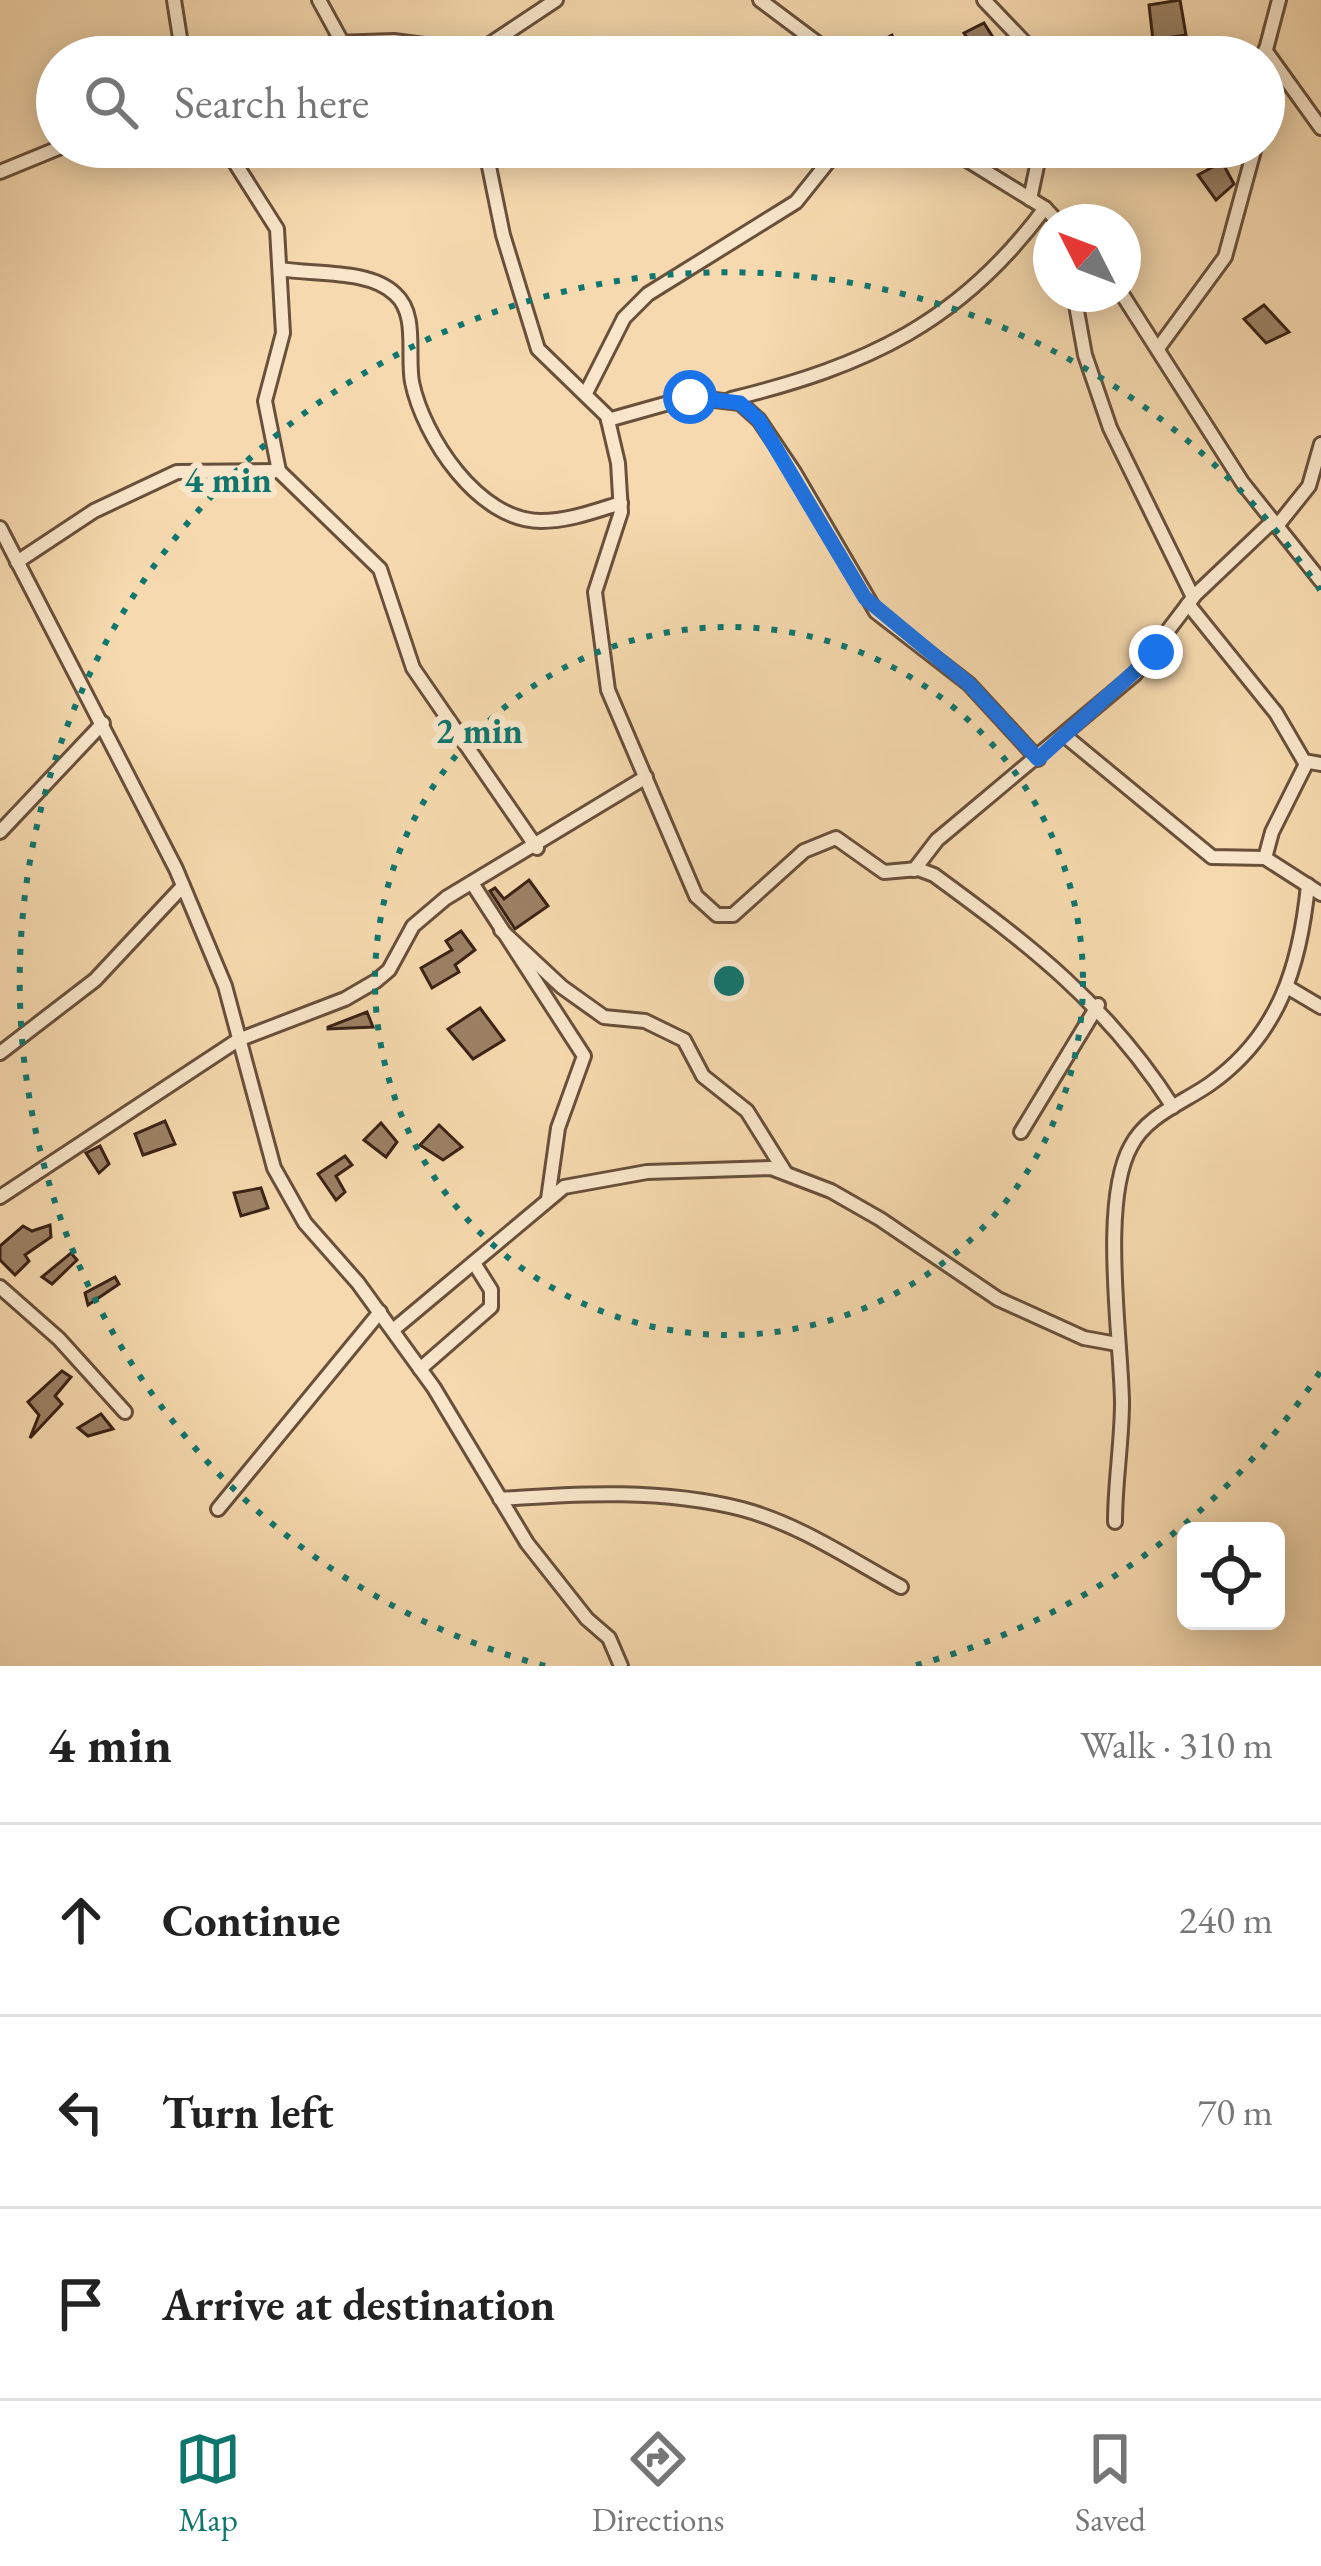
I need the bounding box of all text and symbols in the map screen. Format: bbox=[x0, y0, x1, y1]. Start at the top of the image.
search box bbox=[36, 36, 1285, 168]
icon: search bbox=[78, 69, 144, 135]
text: Search here bbox=[174, 73, 369, 131]
north arrow bbox=[1033, 204, 1141, 312]
route start bbox=[663, 370, 717, 424]
text: 4 min bbox=[184, 456, 272, 503]
route end bbox=[1129, 625, 1183, 679]
text: 2 min bbox=[435, 707, 523, 754]
centre of rings bbox=[708, 960, 750, 1002]
map controls bbox=[1177, 1522, 1285, 1630]
button: locate bbox=[1177, 1522, 1285, 1630]
text: 4 min bbox=[48, 1711, 172, 1777]
text: Walk · 310 m bbox=[1080, 1719, 1273, 1770]
icon: ahead bbox=[48, 1887, 114, 1953]
text: Continue bbox=[162, 1891, 340, 1949]
text: 240 m bbox=[1179, 1894, 1273, 1945]
icon: left bbox=[48, 2079, 114, 2145]
text: Turn left bbox=[162, 2083, 334, 2141]
text: 70 m bbox=[1197, 2086, 1273, 2137]
icon: arrive bbox=[48, 2271, 114, 2337]
text: Arrive at destination bbox=[162, 2275, 555, 2333]
tab: Map bbox=[175, 2426, 241, 2541]
tab: Directions bbox=[592, 2426, 725, 2541]
tab: Saved bbox=[1075, 2426, 1146, 2541]

